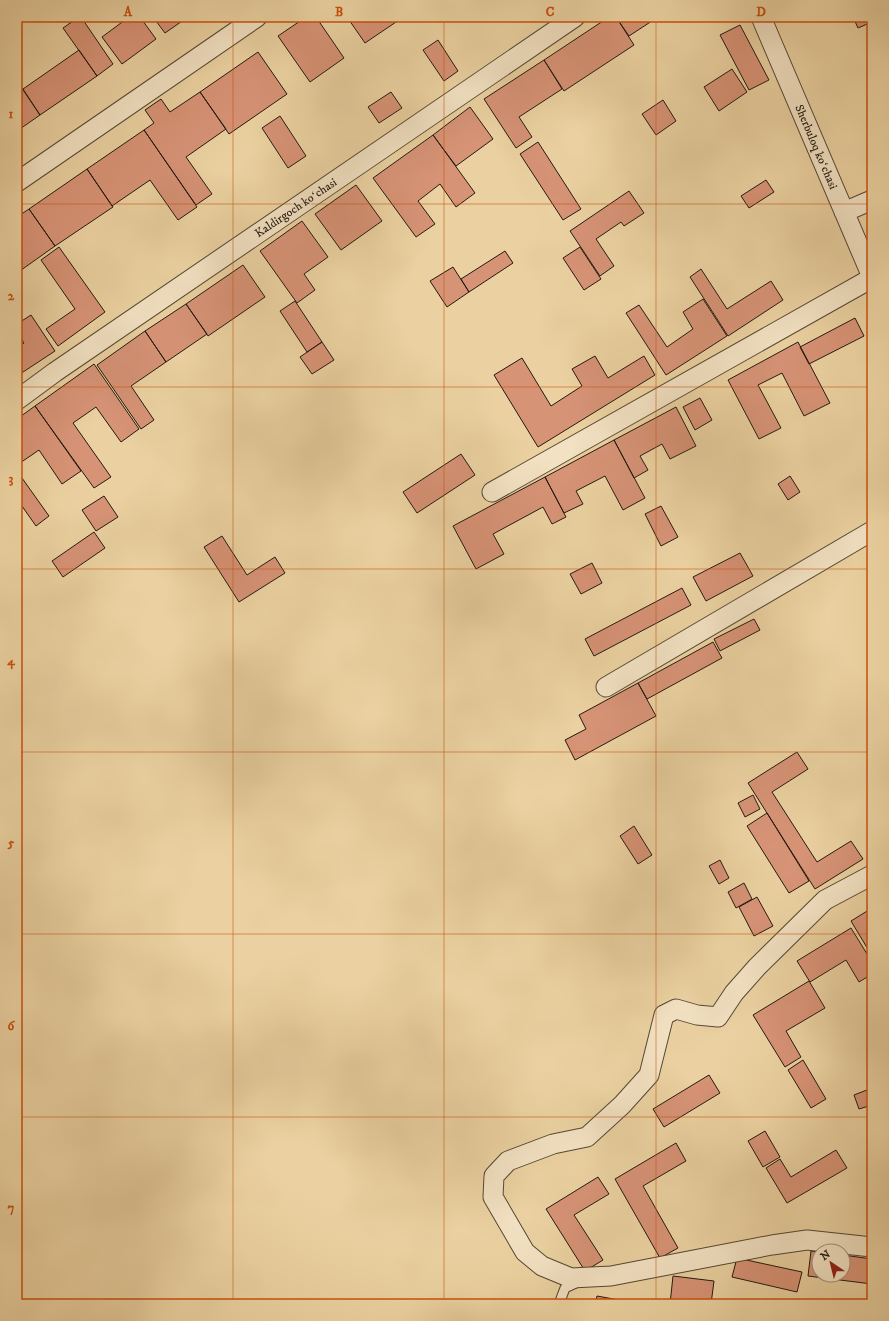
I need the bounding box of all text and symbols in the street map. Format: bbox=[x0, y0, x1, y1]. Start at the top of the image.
text: A bbox=[123, 4, 133, 20]
text: B bbox=[335, 4, 343, 20]
text: C bbox=[546, 4, 555, 20]
text: D bbox=[756, 4, 766, 20]
street label: Sherbuloq koʻchasi bbox=[791, 102, 841, 192]
text: 1 bbox=[9, 106, 14, 122]
street label: Kaldirgoch koʻchasi bbox=[252, 175, 340, 241]
text: 2 bbox=[8, 288, 15, 304]
text: 3 bbox=[9, 471, 14, 487]
text: 4 bbox=[6, 653, 15, 670]
text: 5 bbox=[7, 835, 15, 851]
text: 6 bbox=[8, 1018, 16, 1034]
text: 7 bbox=[8, 1200, 15, 1216]
north arrow bbox=[811, 1243, 851, 1283]
text: N bbox=[818, 1247, 834, 1264]

